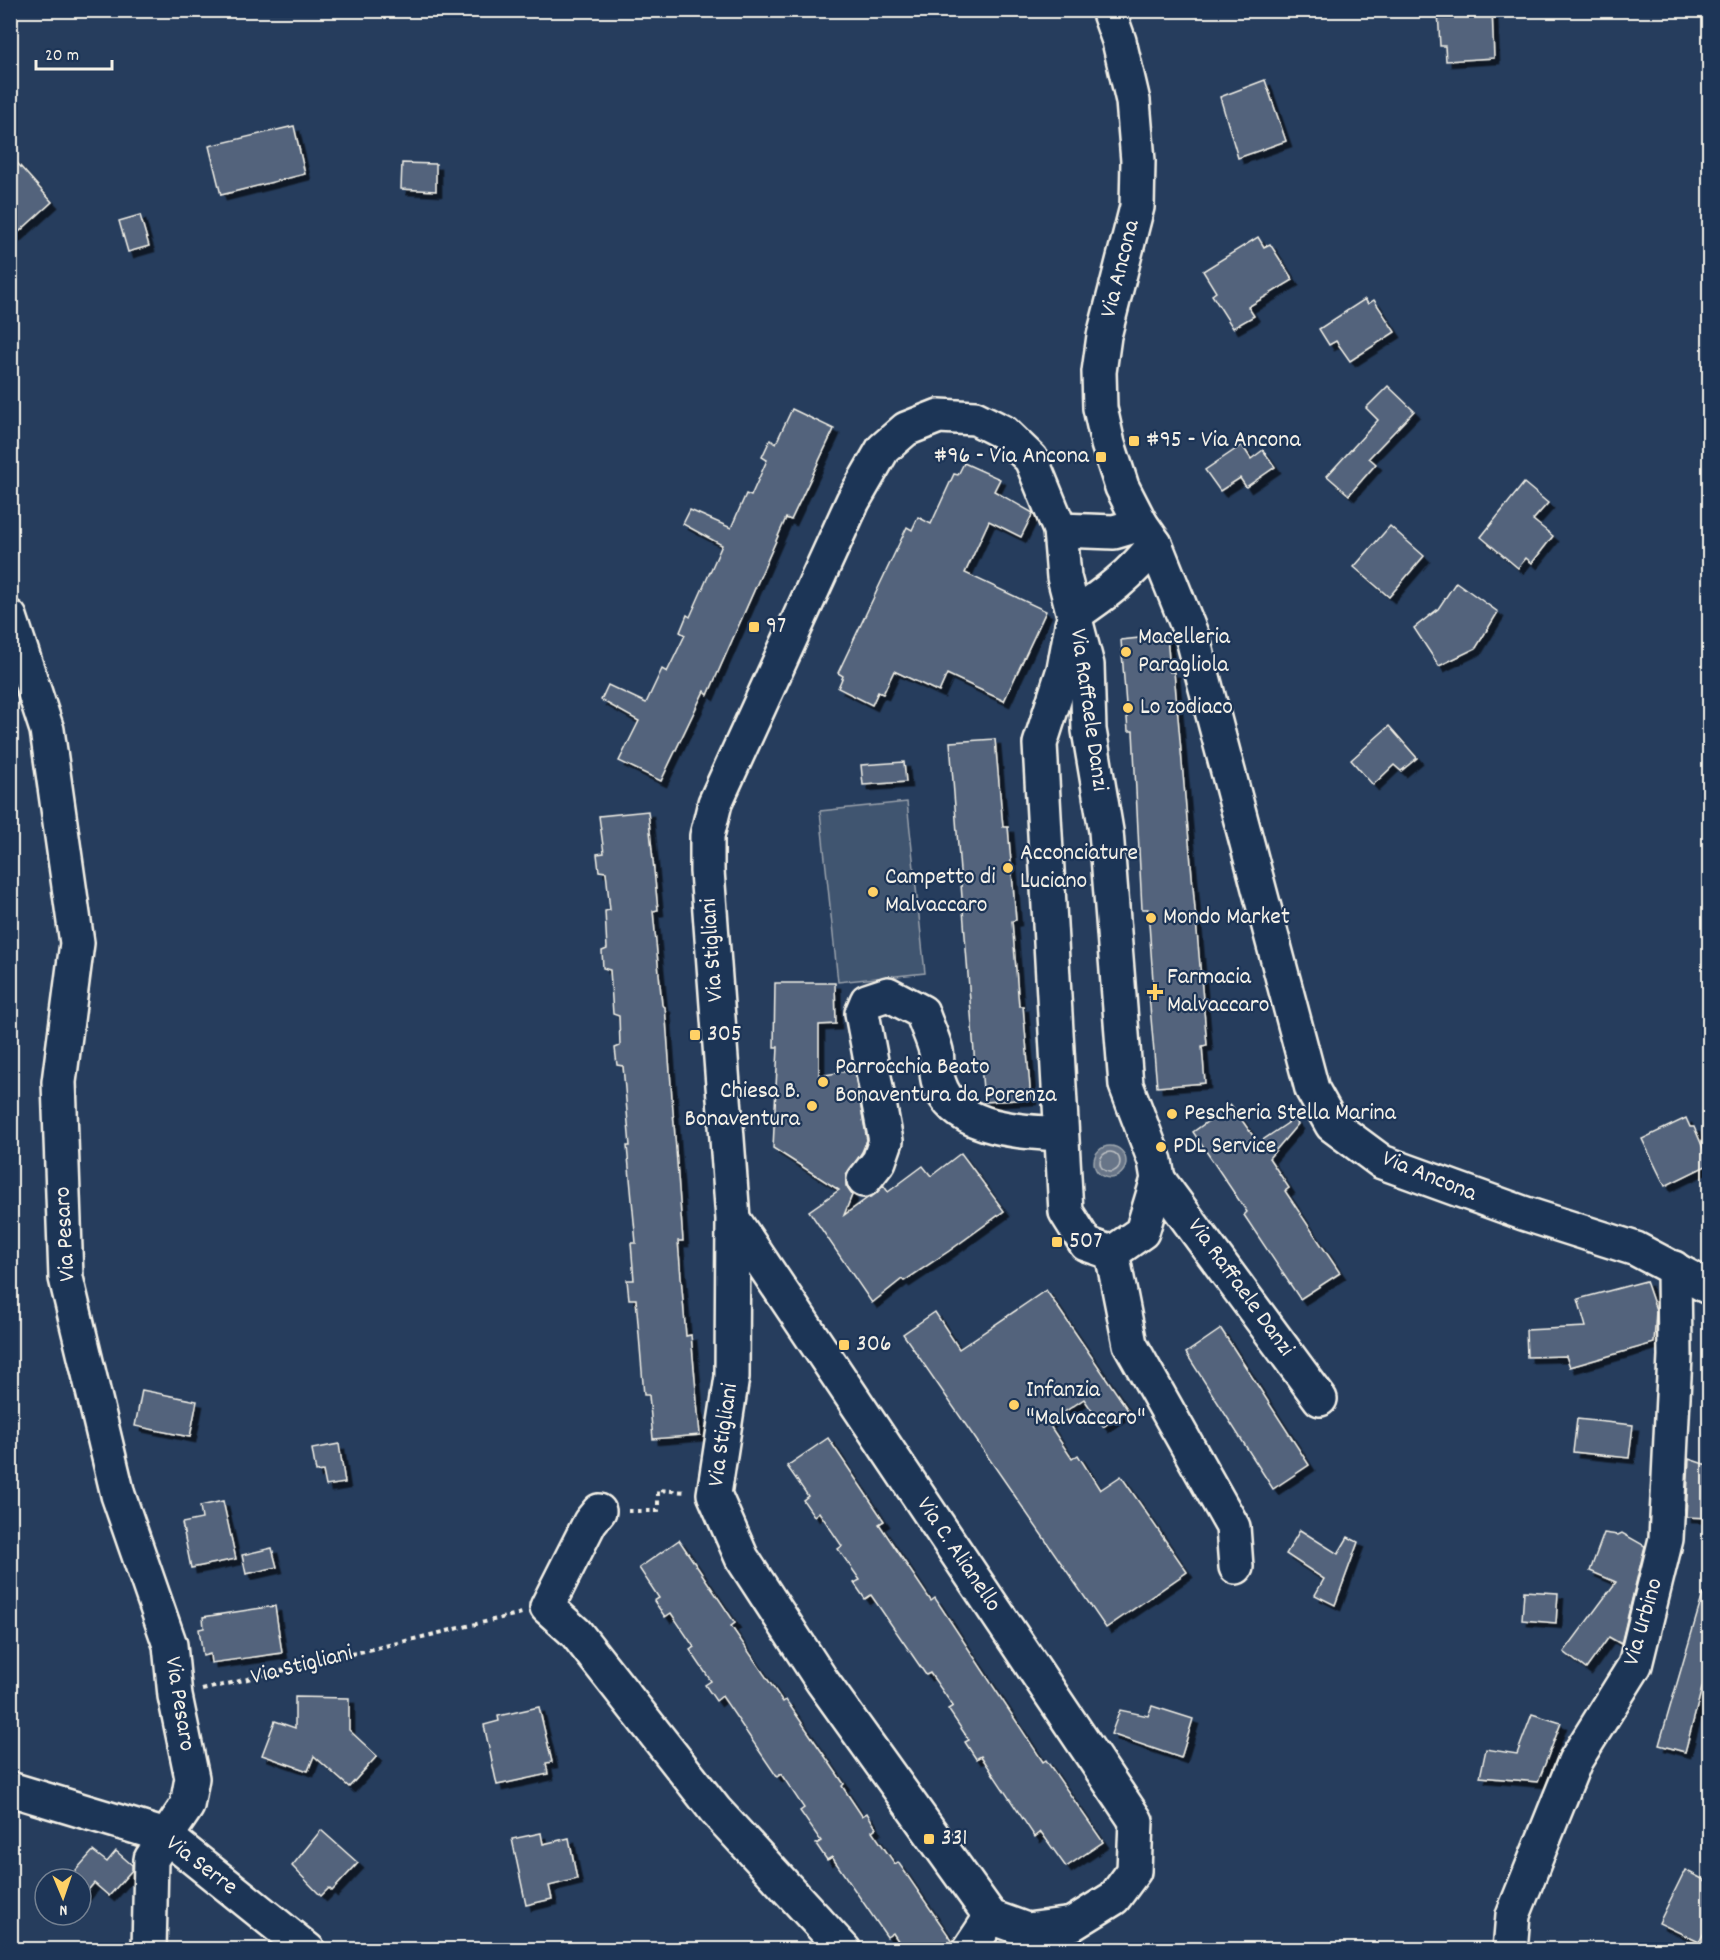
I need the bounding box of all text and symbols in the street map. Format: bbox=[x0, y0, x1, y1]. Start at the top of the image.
scale bar bbox=[36, 33, 112, 71]
text: 20 m bbox=[45, 44, 79, 69]
street label: Via Ancona bbox=[1092, 216, 1150, 321]
place label: #95 - Via Ancona bbox=[1146, 424, 1301, 458]
marker: #95 - Via Ancona bbox=[1127, 434, 1141, 448]
place label: #96 - Via Ancona bbox=[934, 440, 1090, 474]
marker: #96 - Via Ancona bbox=[1094, 450, 1108, 464]
place label: 97 bbox=[766, 610, 786, 644]
marker: 97 bbox=[747, 620, 761, 634]
place label: Macelleria Paragliola bbox=[1138, 621, 1231, 683]
street label: Via Raffaele Danzi bbox=[1060, 627, 1116, 793]
marker: Macelleria Paragliola bbox=[1119, 645, 1133, 659]
place label: Lo zodiaco bbox=[1140, 691, 1233, 725]
marker: Lo zodiaco bbox=[1121, 701, 1135, 715]
place label: Acconciature Luciano bbox=[1020, 837, 1138, 899]
place label: Campetto di Malvaccaro bbox=[885, 861, 996, 923]
marker: Acconciature Luciano bbox=[1001, 861, 1015, 875]
marker: Campetto di Malvaccaro bbox=[866, 885, 880, 899]
street label: Via Stigliani bbox=[692, 897, 734, 1003]
place label: Mondo Market bbox=[1163, 901, 1290, 935]
marker: Mondo Market bbox=[1144, 911, 1158, 925]
place label: Farmacia Malvaccaro bbox=[1167, 961, 1269, 1023]
marker: Farmacia Malvaccaro bbox=[1148, 985, 1162, 999]
place label: 305 bbox=[707, 1018, 742, 1052]
marker: 305 bbox=[688, 1028, 702, 1042]
place label: Parrocchia Beato Bonaventura da Porenza bbox=[835, 1051, 1057, 1113]
place label: Chiesa B. Bonaventura bbox=[685, 1075, 801, 1137]
marker: Parrocchia Beato Bonaventura da Porenza bbox=[816, 1075, 830, 1089]
place label: Pescheria Stella Marina bbox=[1184, 1097, 1397, 1131]
marker: Chiesa B. Bonaventura bbox=[805, 1099, 819, 1113]
marker: Pescheria Stella Marina bbox=[1165, 1107, 1179, 1121]
place label: PDL Service bbox=[1173, 1130, 1276, 1164]
marker: PDL Service bbox=[1154, 1140, 1168, 1154]
street label: Via Ancona bbox=[1376, 1143, 1482, 1212]
street label: Via Pesaro bbox=[47, 1186, 85, 1282]
street label: Via Raffaele Danzi bbox=[1178, 1212, 1302, 1364]
place label: 507 bbox=[1069, 1225, 1102, 1259]
marker: 507 bbox=[1050, 1235, 1064, 1249]
place label: 306 bbox=[856, 1328, 892, 1362]
marker: 306 bbox=[837, 1338, 851, 1352]
place label: Infanzia "Malvaccaro" bbox=[1026, 1374, 1146, 1436]
street label: Via Stigliani bbox=[700, 1381, 748, 1489]
marker: Infanzia "Malvaccaro" bbox=[1007, 1398, 1021, 1412]
street label: Via C. Alianello bbox=[907, 1491, 1009, 1619]
street label: Via Urbino bbox=[1615, 1574, 1673, 1670]
street label: Via Stigliani bbox=[247, 1637, 357, 1695]
street label: Via Pesaro bbox=[155, 1654, 203, 1754]
place label: 331 bbox=[941, 1822, 968, 1856]
street label: Via Serre bbox=[158, 1828, 244, 1904]
marker: 331 bbox=[922, 1832, 936, 1846]
north arrow bbox=[33, 1867, 93, 1927]
text: N bbox=[59, 1898, 68, 1921]

